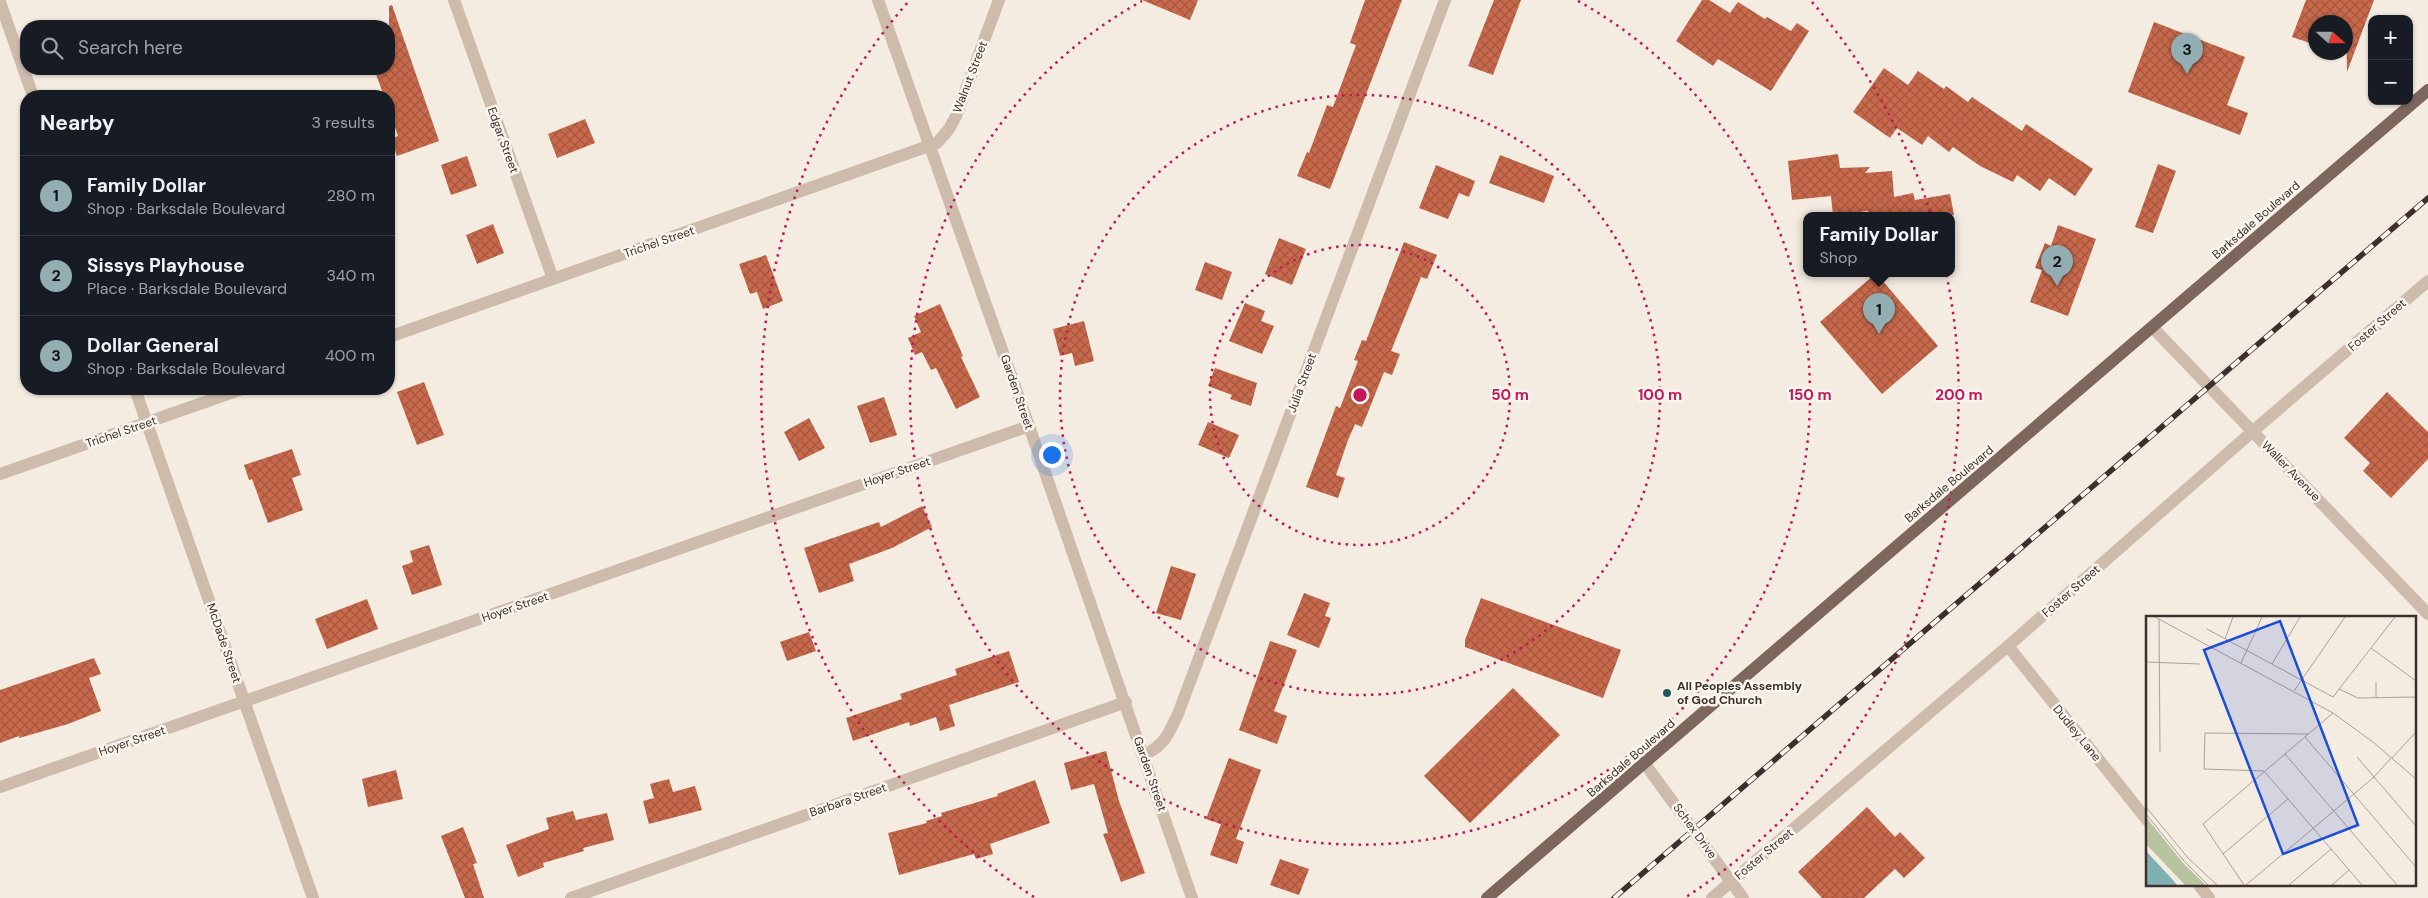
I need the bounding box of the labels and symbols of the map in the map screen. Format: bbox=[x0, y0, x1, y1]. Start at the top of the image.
north arrow bbox=[2308, 15, 2353, 60]
pin: 3 bbox=[2171, 33, 2203, 74]
street label: Walnut Street bbox=[949, 38, 991, 115]
street label: Edgar Street bbox=[484, 105, 522, 176]
street label: Barksdale Boulevard bbox=[2209, 177, 2303, 263]
street label: Trichel Street bbox=[621, 222, 697, 262]
pin: 2 bbox=[2041, 245, 2073, 286]
pin: 1 bbox=[1863, 293, 1895, 334]
street label: Foster Street bbox=[2345, 295, 2410, 355]
street label: Julia Street bbox=[1284, 351, 1320, 415]
street label: Garden Street bbox=[997, 352, 1037, 432]
text: 50 m bbox=[1491, 385, 1529, 405]
text: 100 m bbox=[1638, 385, 1682, 405]
text: 150 m bbox=[1789, 385, 1832, 405]
text: 200 m bbox=[1935, 385, 1983, 405]
centre of rings bbox=[1351, 386, 1369, 404]
street label: Trichel Street bbox=[83, 412, 159, 452]
street label: Waller Avenue bbox=[2258, 437, 2324, 505]
your location bbox=[1039, 442, 1065, 468]
street label: Barksdale Boulevard bbox=[1901, 442, 1997, 526]
street label: Hoyer Street bbox=[862, 453, 933, 491]
street label: Foster Street bbox=[2039, 561, 2104, 621]
street label: Hoyer Street bbox=[480, 588, 551, 626]
street label: McDade Street bbox=[203, 601, 245, 685]
inset map bbox=[2146, 616, 2416, 886]
place label: All Peoples Assembly of God Church bbox=[1677, 678, 1803, 708]
marker: All Peoples Assembly of God Church bbox=[1661, 687, 1673, 699]
street label: Dudley Lane bbox=[2049, 701, 2105, 765]
street label: Barksdale Boulevard bbox=[1584, 715, 1678, 801]
street label: Hoyer Street bbox=[97, 722, 168, 760]
street label: Garden Street bbox=[1130, 734, 1170, 814]
street label: Barbara Street bbox=[807, 779, 889, 821]
street label: Schex Drive bbox=[1669, 800, 1721, 862]
street label: Foster Street bbox=[1731, 825, 1797, 883]

